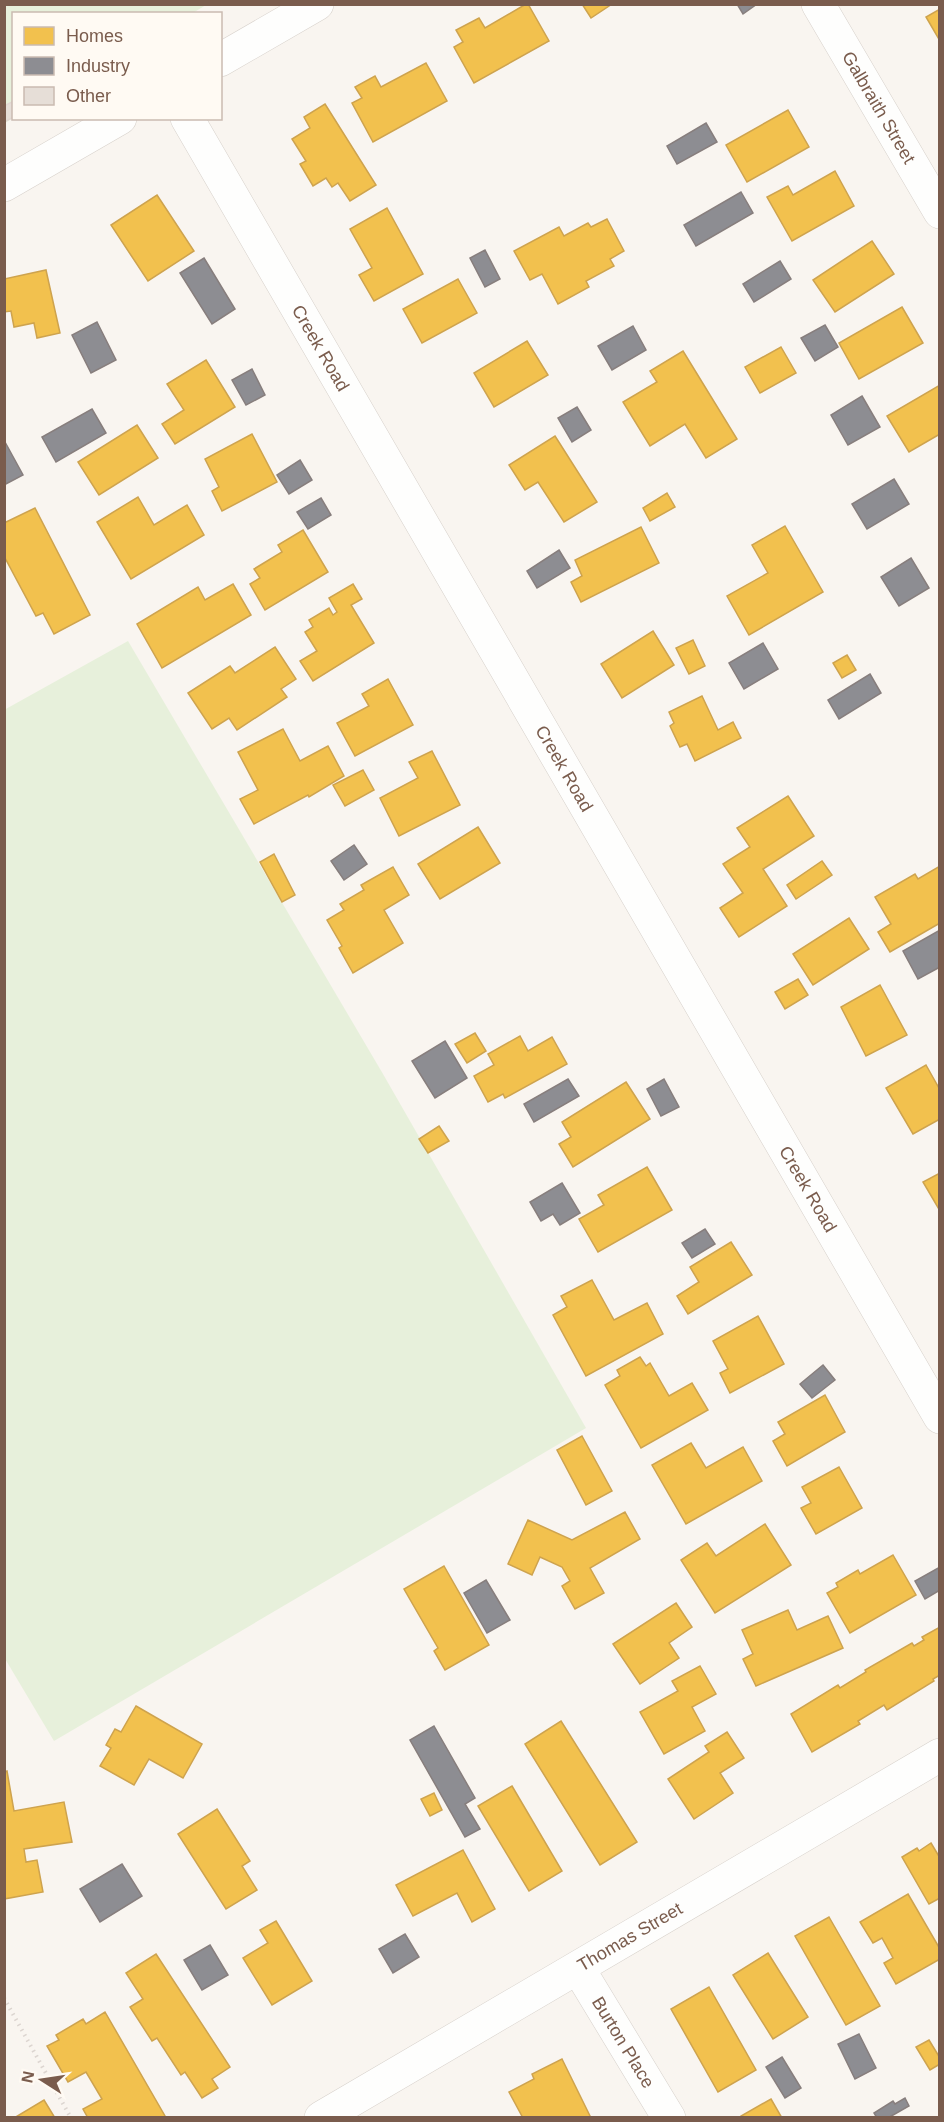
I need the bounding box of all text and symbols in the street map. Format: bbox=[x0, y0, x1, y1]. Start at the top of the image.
legend bbox=[12, 12, 222, 120]
text: Homes bbox=[66, 26, 123, 46]
street label: Galbraith Street bbox=[838, 48, 919, 167]
text: Industry bbox=[66, 56, 130, 76]
text: Other bbox=[66, 86, 111, 106]
street label: Creek Road bbox=[288, 302, 353, 395]
street label: Creek Road bbox=[531, 722, 597, 815]
street label: Creek Road bbox=[775, 1142, 841, 1236]
street label: Thomas Street bbox=[574, 1898, 686, 1975]
street label: Burton Place bbox=[588, 1993, 658, 2092]
north arrow bbox=[12, 2050, 72, 2110]
text: N bbox=[18, 2070, 37, 2084]

